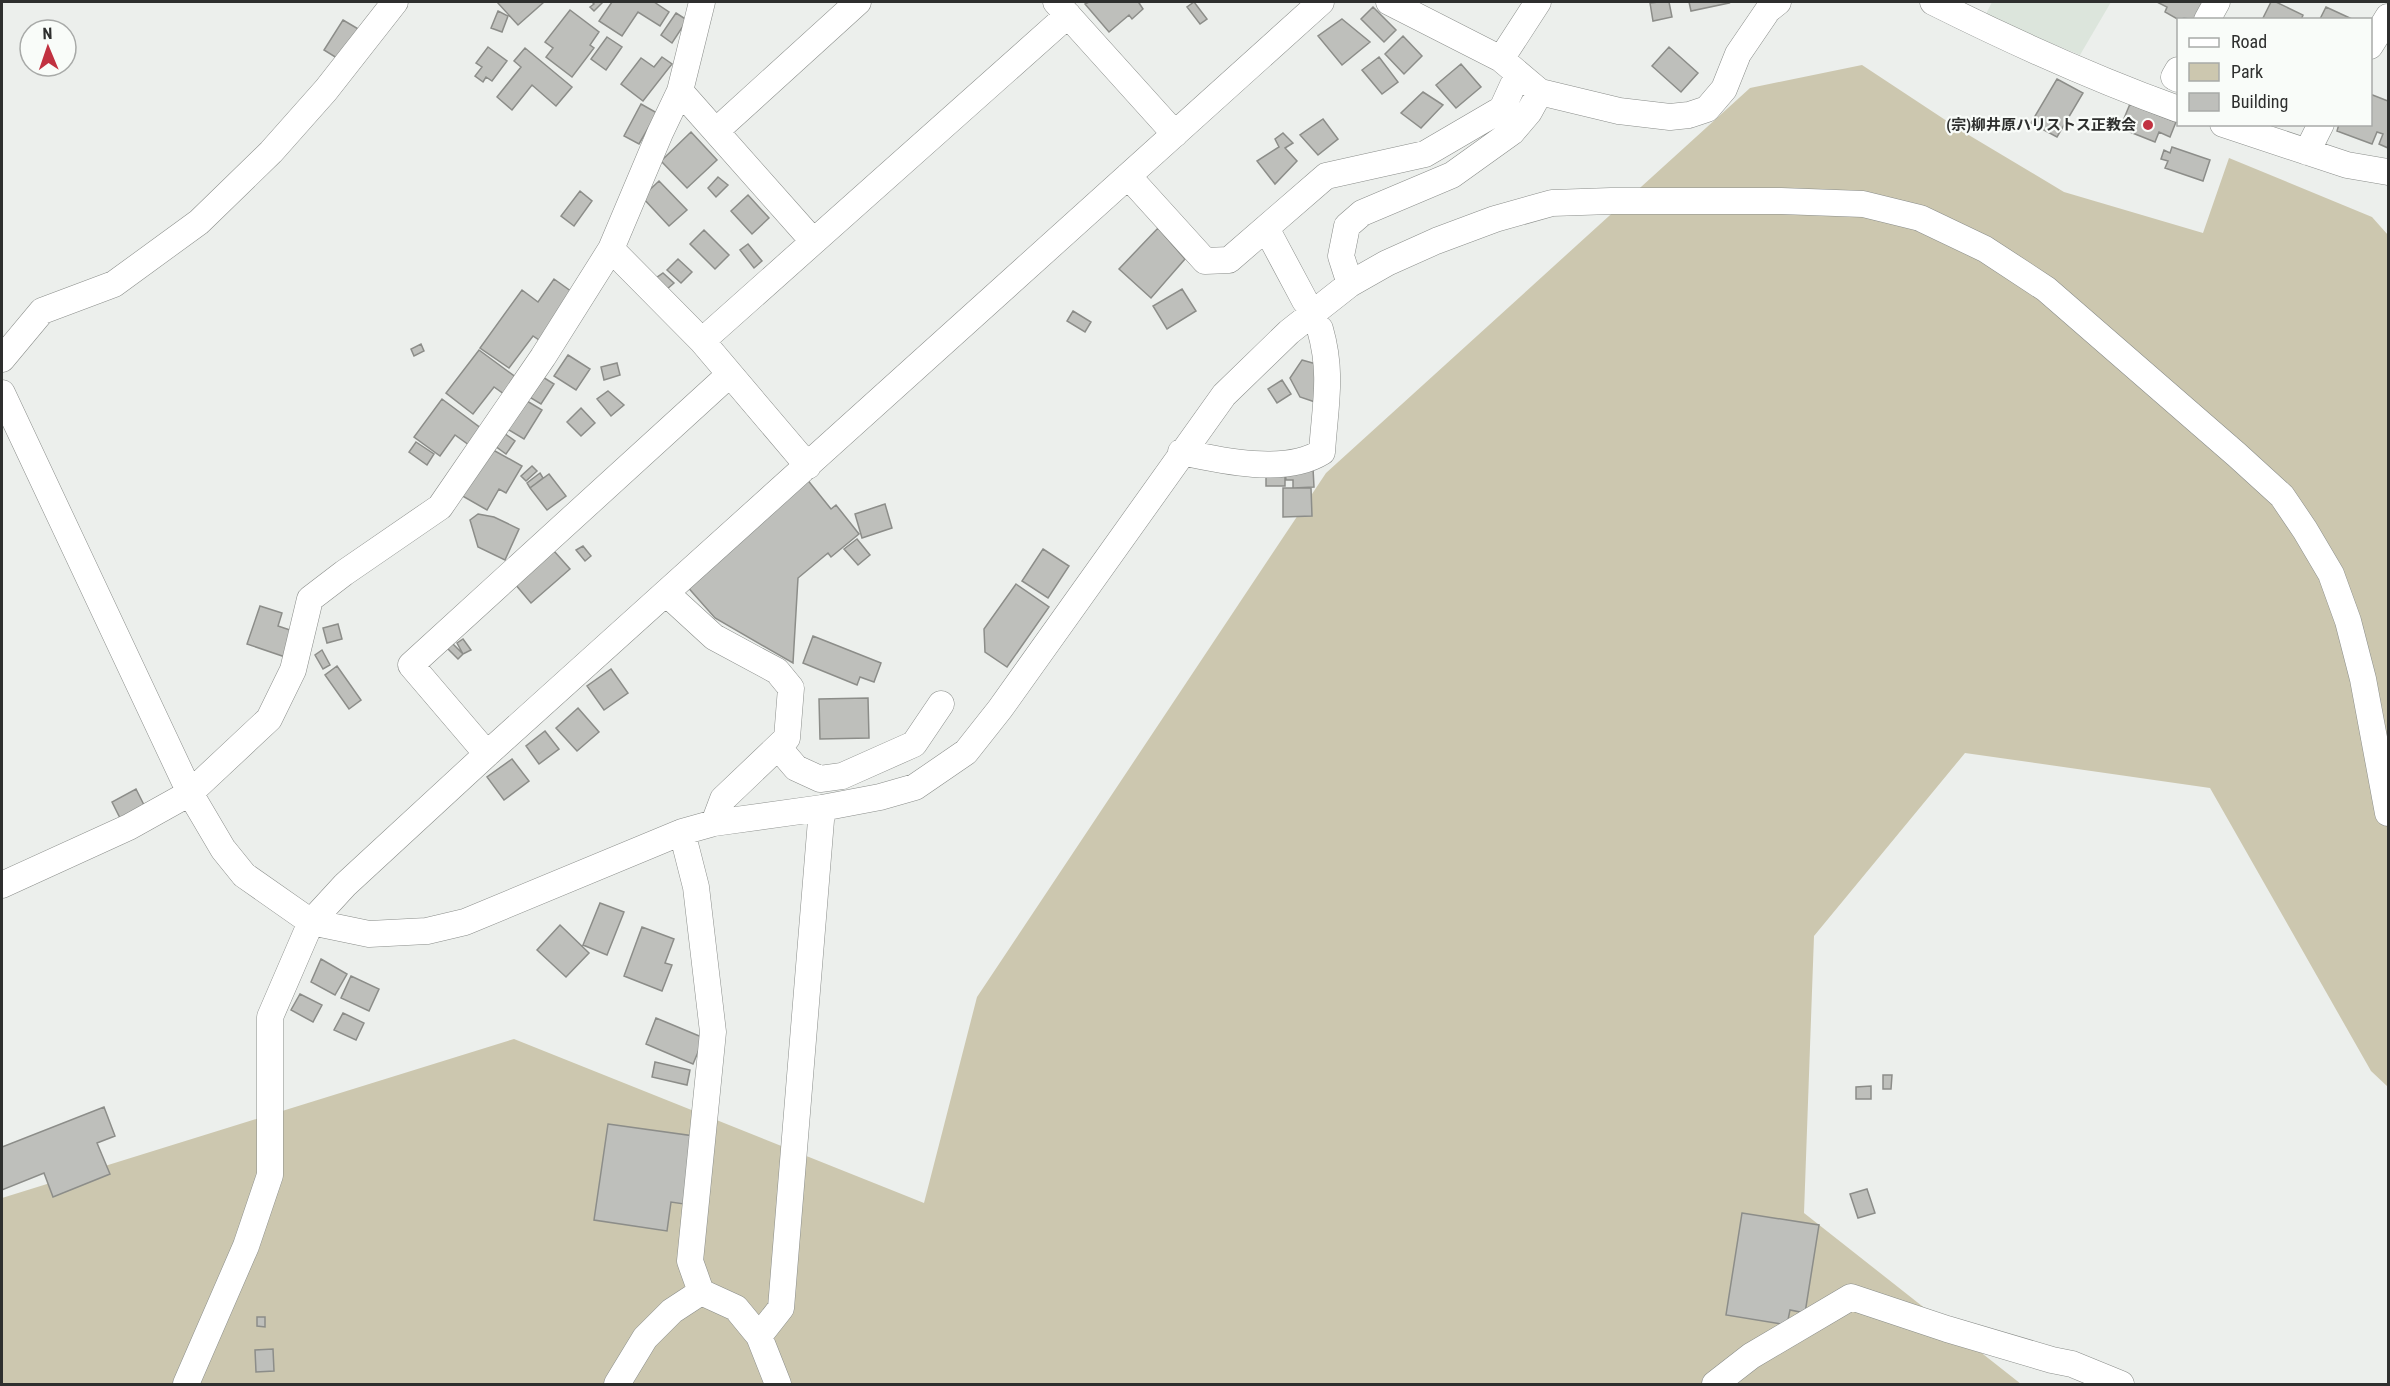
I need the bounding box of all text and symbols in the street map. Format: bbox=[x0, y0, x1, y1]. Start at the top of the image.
north arrow bbox=[18, 18, 78, 78]
legend bbox=[2177, 18, 2372, 126]
text: N bbox=[42, 24, 53, 43]
text: Road bbox=[2231, 31, 2267, 52]
text: Park bbox=[2231, 61, 2263, 82]
text: Building bbox=[2231, 91, 2288, 112]
place label: (宗)柳井原ハリストス正教会 bbox=[1946, 116, 2136, 134]
marker: (宗)柳井原ハリストス正教会 bbox=[2141, 118, 2155, 132]

